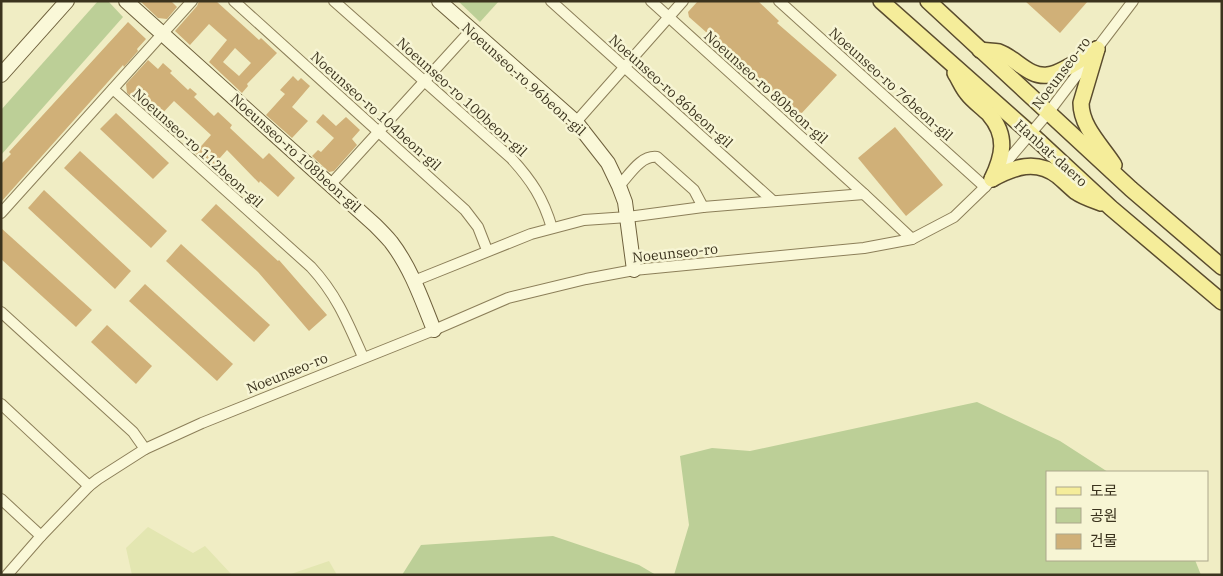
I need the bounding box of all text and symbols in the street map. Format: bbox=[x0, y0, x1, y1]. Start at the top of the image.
street label: Noeunseo-ro 96beon-gil bbox=[458, 18, 590, 140]
street label: Noeunseo-ro 76beon-gil bbox=[825, 23, 957, 145]
street label: Noeunseo-ro 80beon-gil bbox=[700, 26, 832, 148]
street label: Noeunseo-ro 86beon-gil bbox=[605, 30, 737, 152]
street label: Noeunseo-ro bbox=[1028, 33, 1094, 113]
street label: Noeunseo-ro 100beon-gil bbox=[393, 34, 531, 160]
street label: Noeunseo-ro 104beon-gil bbox=[307, 48, 445, 174]
street label: Noeunseo-ro 112beon-gil bbox=[129, 85, 267, 211]
street label: Noeunseo-ro 108beon-gil bbox=[227, 90, 365, 216]
street label: Hanbat-daero bbox=[1011, 116, 1091, 190]
street label: Noeunseo-ro bbox=[631, 240, 719, 266]
street label: Noeunseo-ro bbox=[244, 348, 330, 397]
legend bbox=[1046, 471, 1208, 561]
text: 도로 bbox=[1090, 481, 1118, 500]
text: 공원 bbox=[1090, 506, 1118, 525]
text: 건물 bbox=[1090, 531, 1118, 550]

